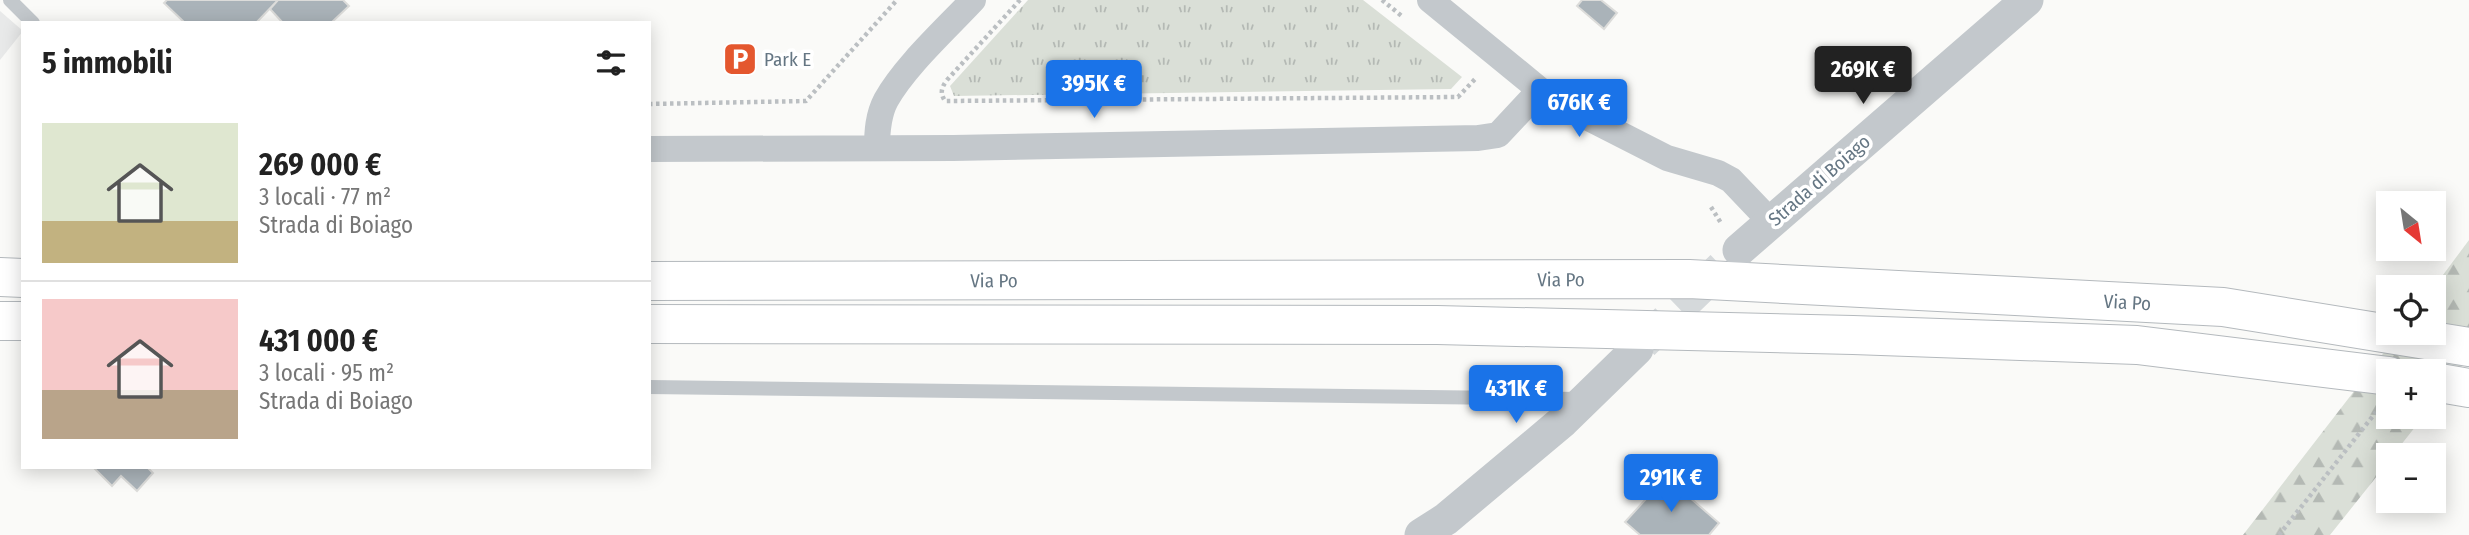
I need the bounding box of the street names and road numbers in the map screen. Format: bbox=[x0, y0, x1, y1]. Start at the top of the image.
street label: Strada di Boiago bbox=[1764, 130, 1875, 231]
street label: Via Po bbox=[1537, 268, 1585, 291]
street label: Via Po bbox=[970, 269, 1018, 292]
street label: Via Po bbox=[2103, 290, 2152, 315]

